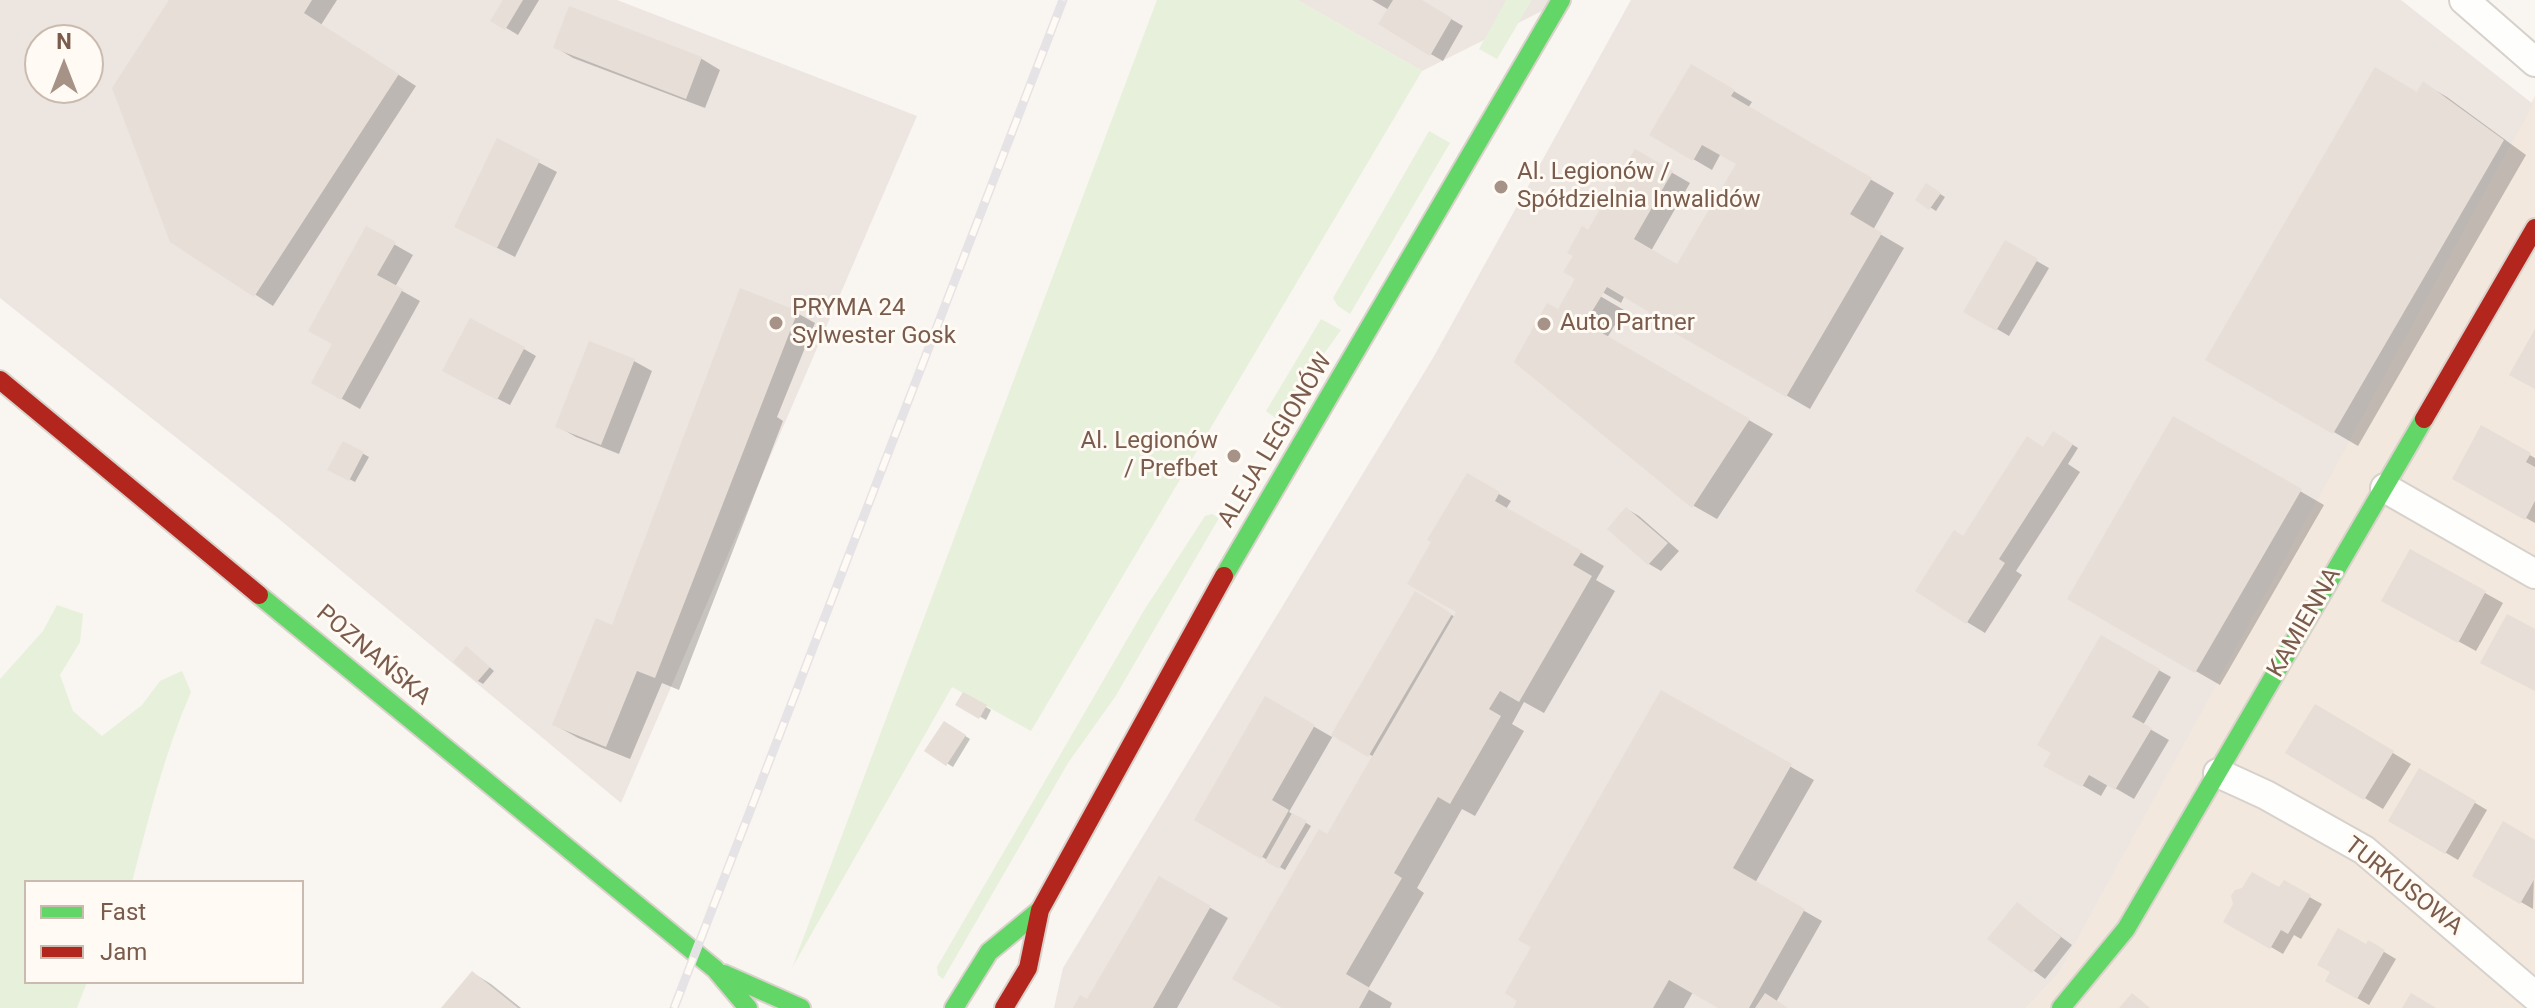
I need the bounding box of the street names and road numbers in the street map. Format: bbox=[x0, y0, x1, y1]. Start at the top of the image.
street label: ALEJA LEGIONÓW bbox=[1213, 349, 1339, 533]
street label: KAMIENNA bbox=[2262, 563, 2348, 683]
street label: POZNAŃSKA bbox=[310, 600, 436, 712]
street label: TURKUSOWA bbox=[2338, 832, 2468, 942]

